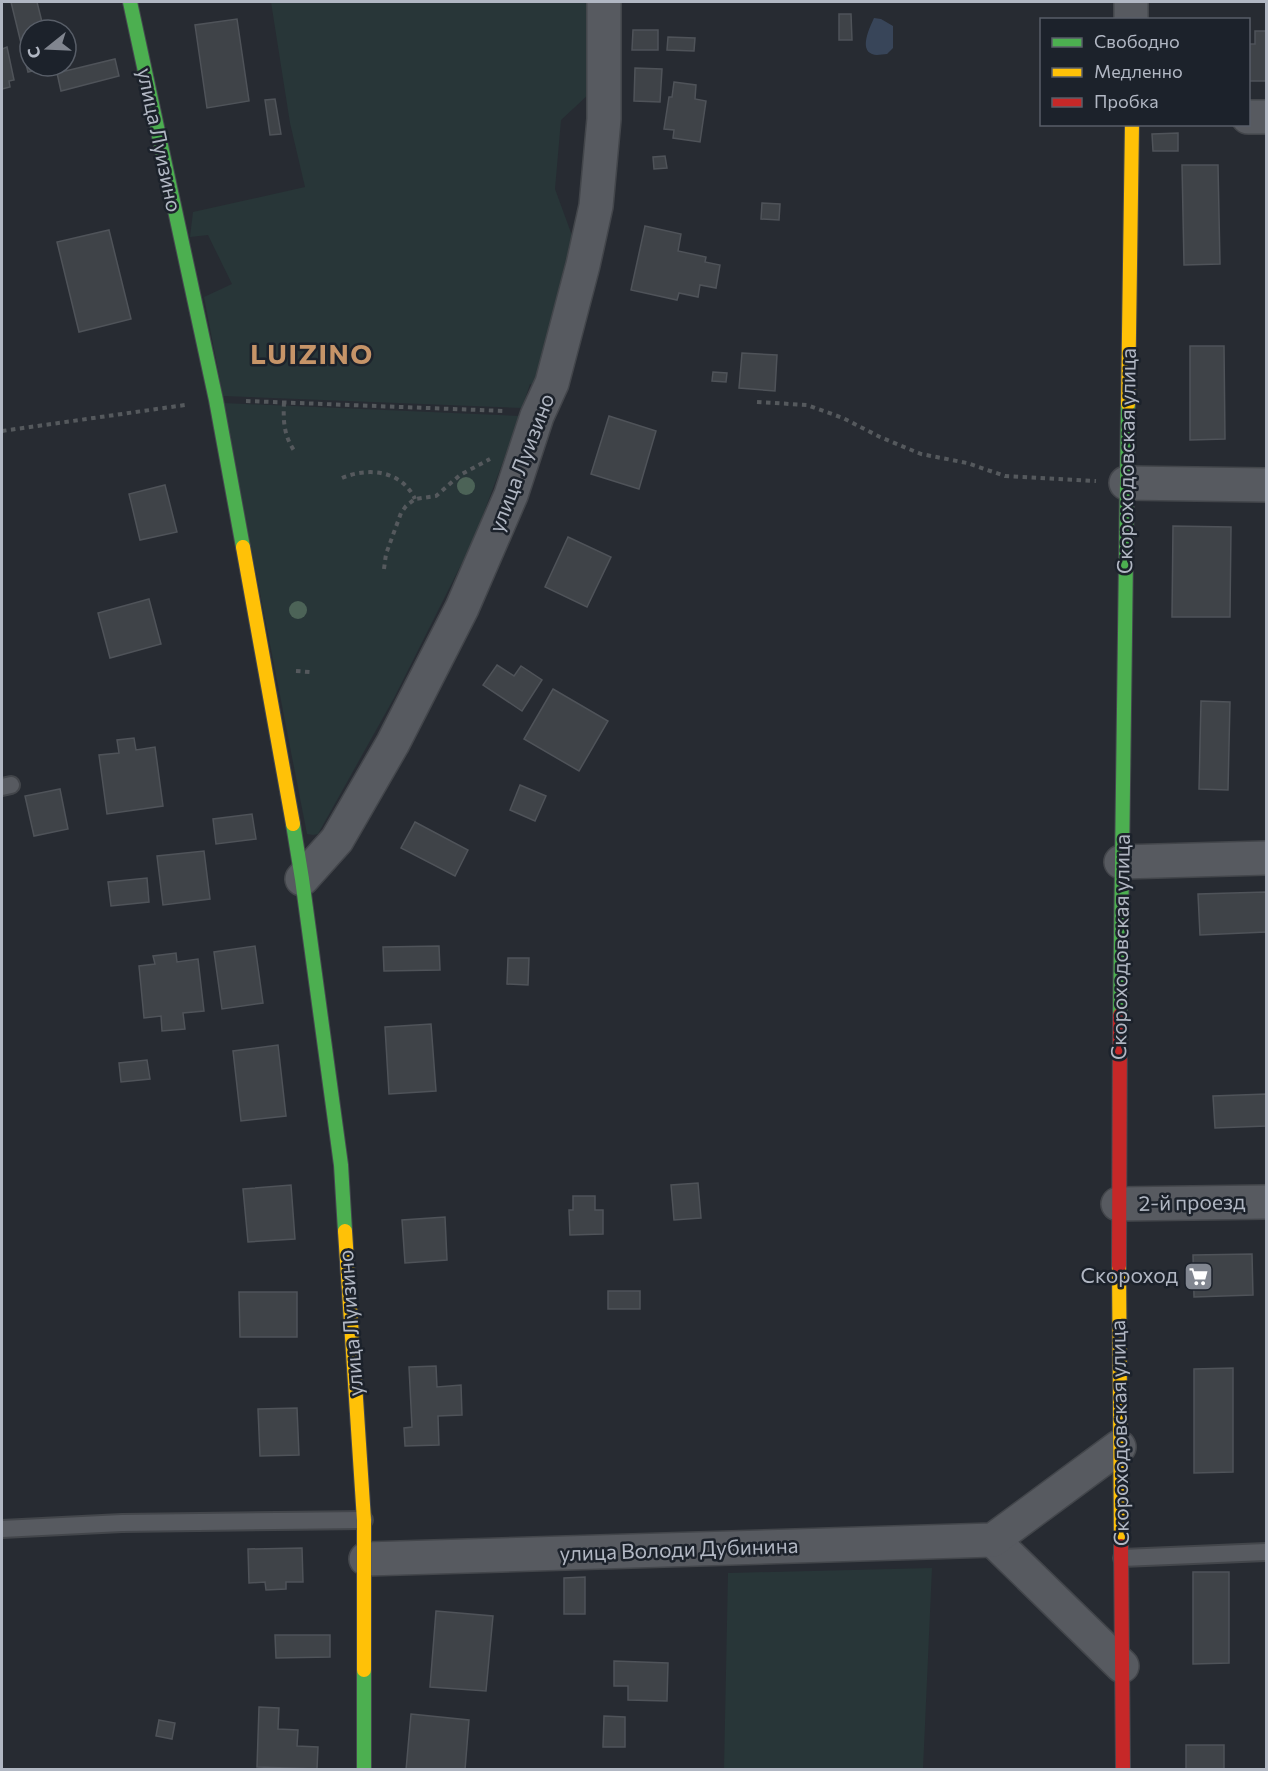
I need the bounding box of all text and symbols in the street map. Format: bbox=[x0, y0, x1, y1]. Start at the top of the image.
north arrow bbox=[18, 18, 78, 78]
legend bbox=[1040, 18, 1250, 126]
text: Свободно bbox=[1094, 30, 1180, 52]
text: С bbox=[23, 45, 44, 61]
text: Медленно bbox=[1094, 60, 1183, 82]
street label: улица Луизино bbox=[133, 65, 188, 214]
text: Пробка bbox=[1094, 90, 1159, 112]
district label: LUIZINO bbox=[250, 337, 374, 370]
street label: Скороходовская улица bbox=[1111, 348, 1140, 574]
street label: улица Луизино bbox=[483, 389, 559, 535]
street label: Скороходовская улица bbox=[1105, 834, 1134, 1060]
street label: 2-й проезд bbox=[1138, 1188, 1246, 1215]
street label: улица Луизино bbox=[332, 1249, 367, 1397]
supermarket icon: Скороход bbox=[1183, 1260, 1215, 1292]
place label: Скороход bbox=[1081, 1262, 1178, 1287]
street label: Скороходовская улица bbox=[1104, 1320, 1133, 1546]
street label: улица Володи Дубинина bbox=[559, 1532, 799, 1565]

